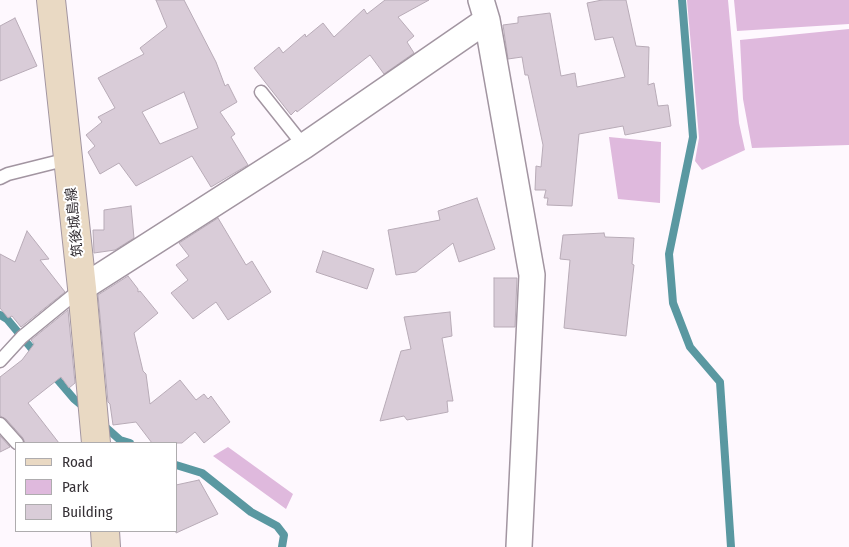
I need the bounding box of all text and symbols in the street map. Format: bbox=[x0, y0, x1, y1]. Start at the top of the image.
street label: 筑後城島線 bbox=[63, 186, 87, 258]
legend bbox=[15, 442, 178, 532]
text: Road bbox=[62, 453, 93, 471]
text: Park bbox=[62, 478, 89, 496]
text: Building bbox=[62, 503, 113, 521]

